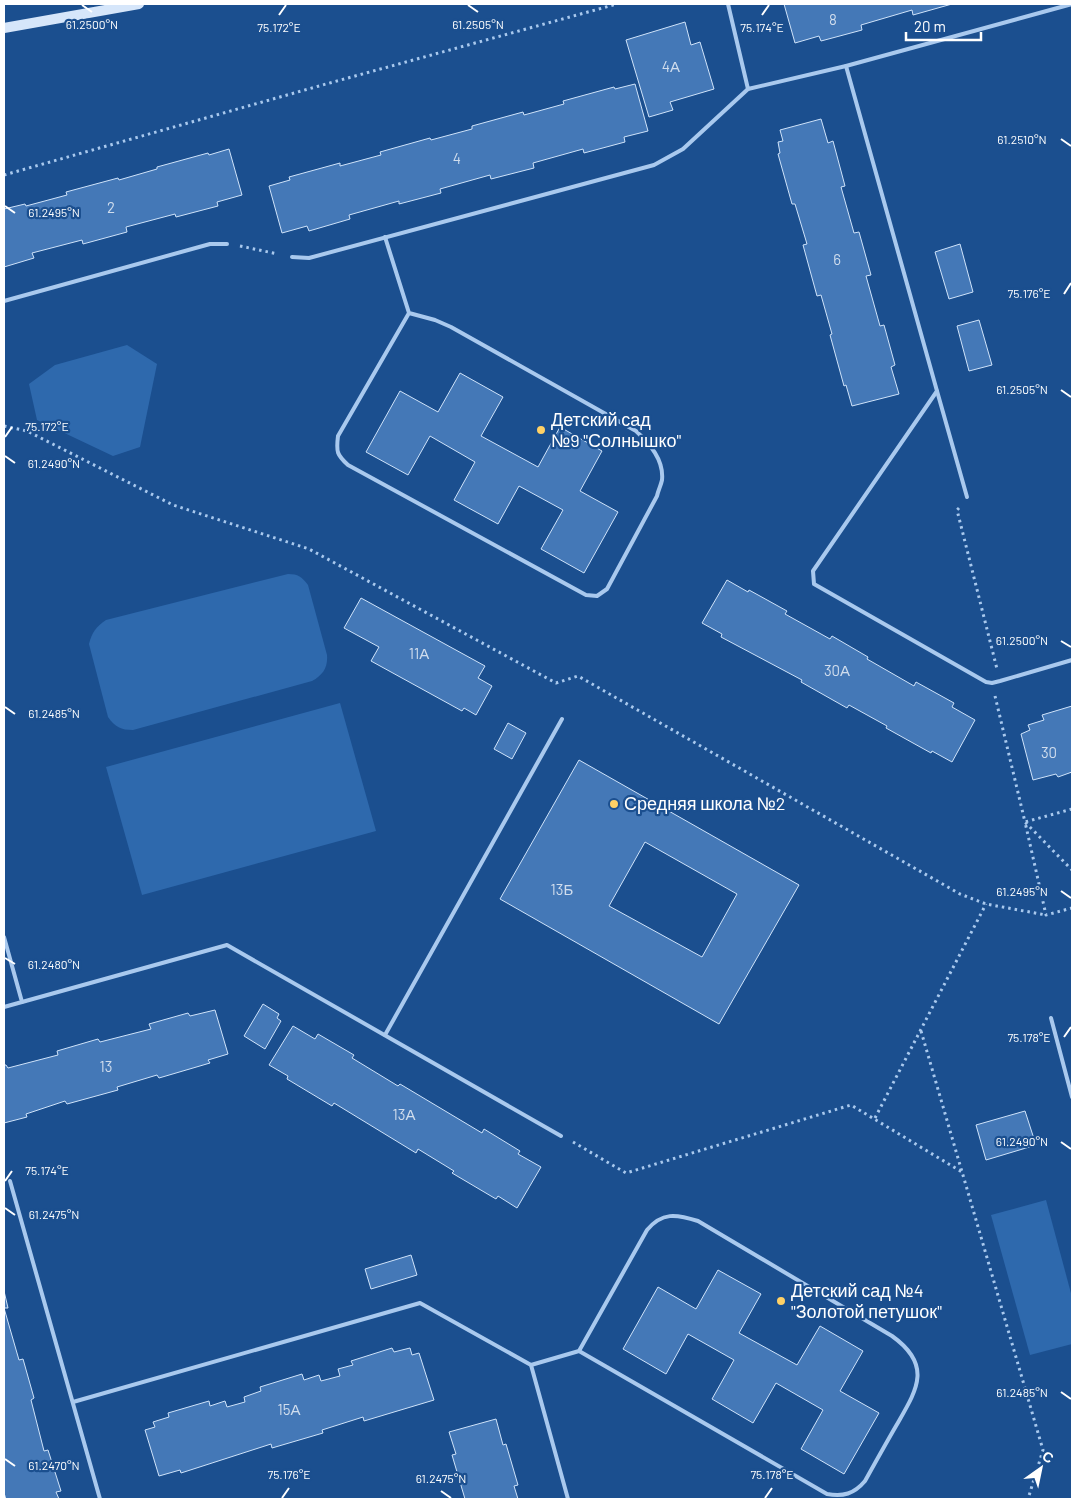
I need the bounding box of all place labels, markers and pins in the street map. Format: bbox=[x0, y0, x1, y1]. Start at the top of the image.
place label: Детский сад №9 "Солнышко" bbox=[551, 408, 682, 451]
marker: Детский сад №9 "Солнышко" bbox=[535, 424, 547, 436]
place label: Средняя школа №2 bbox=[624, 792, 785, 814]
marker: Средняя школа №2 bbox=[608, 798, 620, 810]
place label: Детский сад №4 "Золотой петушок" bbox=[791, 1279, 942, 1322]
marker: Детский сад №4 "Золотой петушок" bbox=[775, 1295, 787, 1307]

